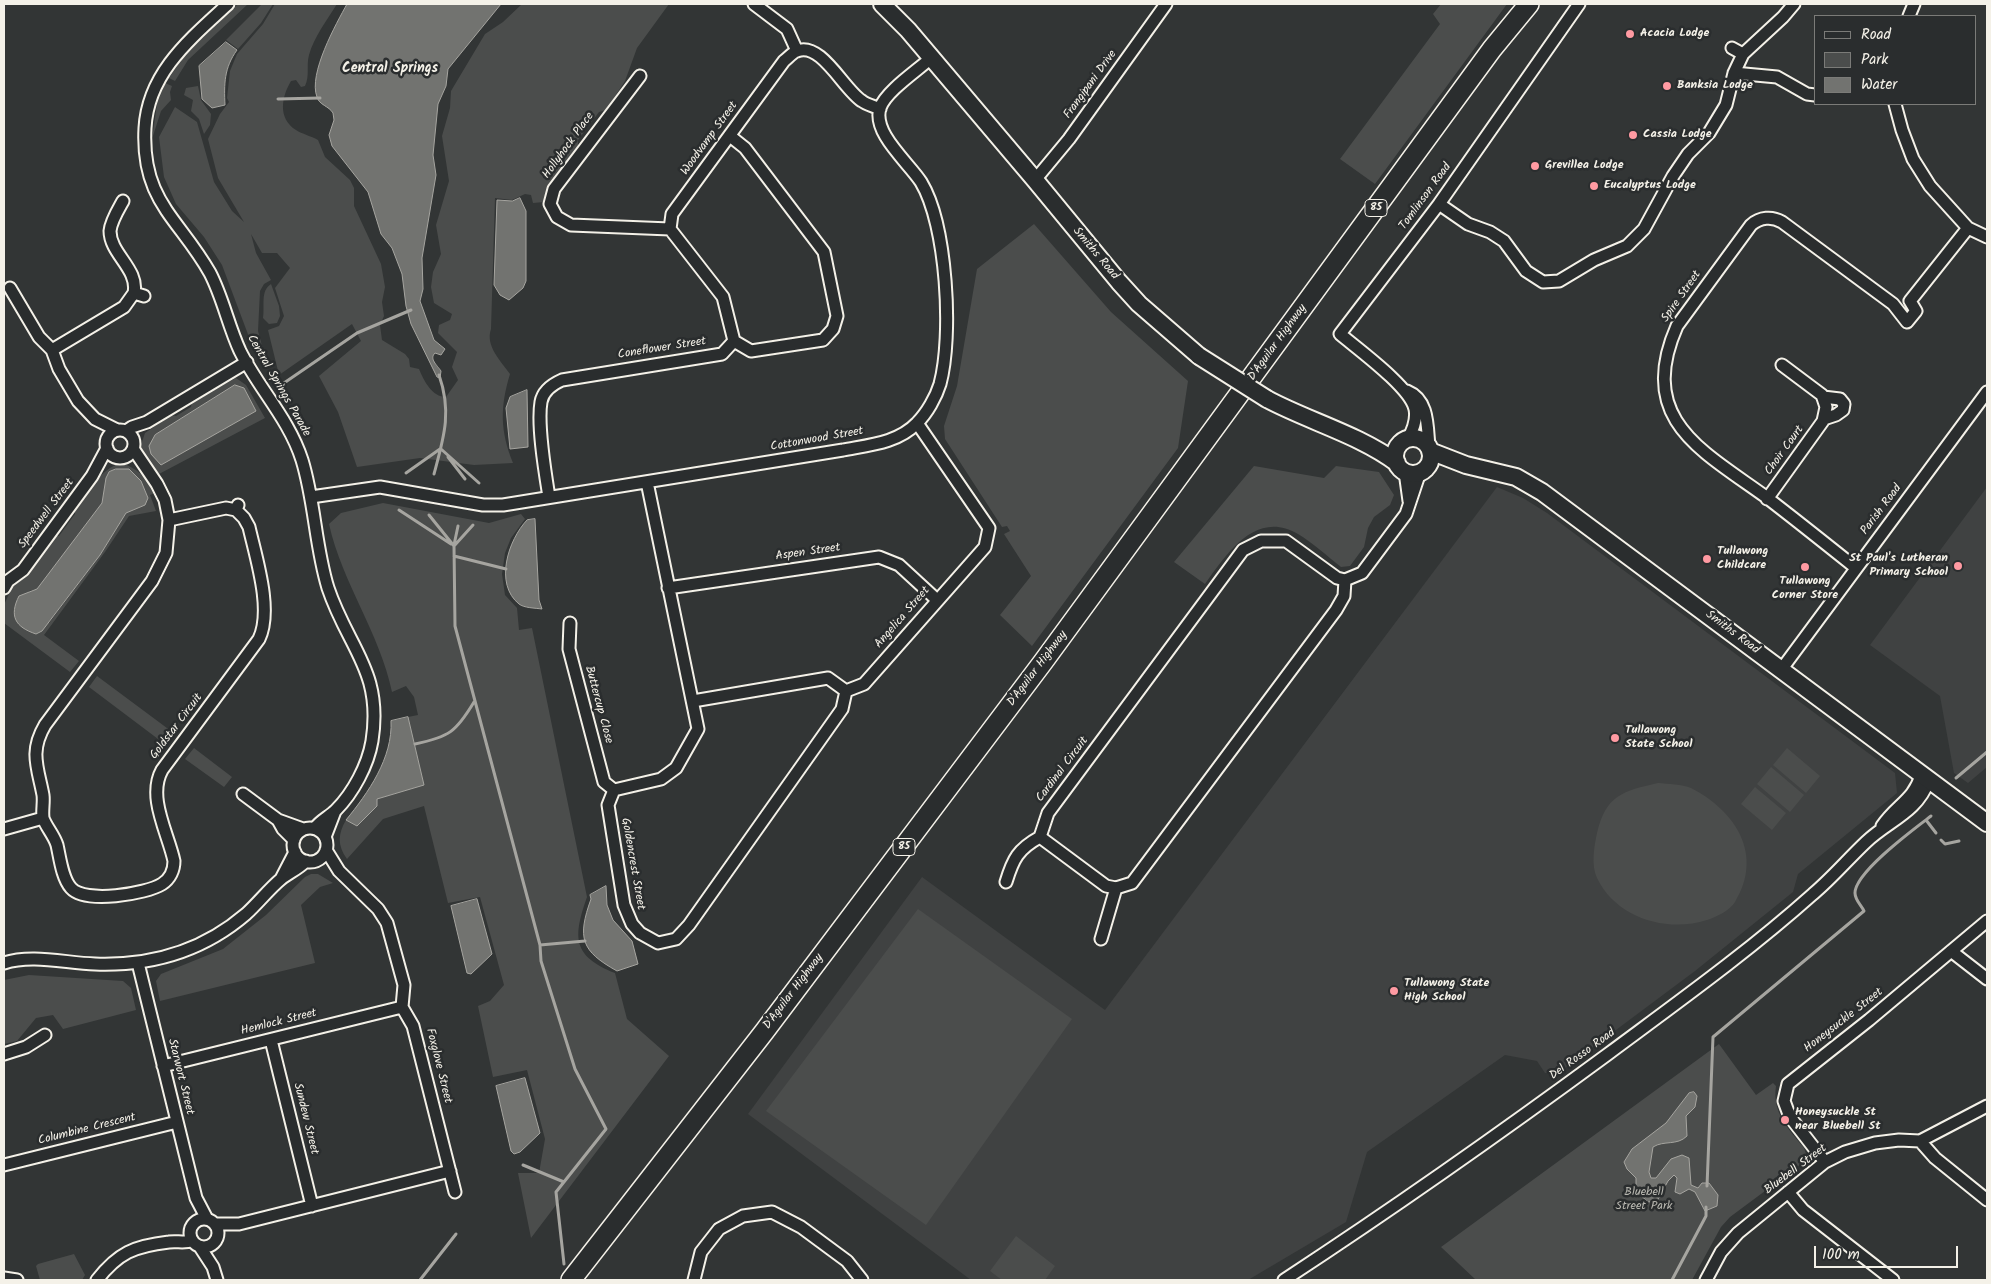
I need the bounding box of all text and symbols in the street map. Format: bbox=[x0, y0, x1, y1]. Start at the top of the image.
legend bbox=[1814, 15, 1976, 105]
text: Road bbox=[1861, 23, 1891, 47]
place label: Acacia Lodge bbox=[1640, 27, 1709, 41]
marker: Acacia Lodge bbox=[1624, 28, 1636, 40]
street label: Frangipani Drive bbox=[1061, 48, 1121, 122]
text: Park bbox=[1861, 48, 1888, 72]
district label: Central Springs bbox=[342, 62, 438, 78]
text: Water bbox=[1861, 73, 1897, 97]
place label: Banksia Lodge bbox=[1677, 79, 1753, 93]
marker: Banksia Lodge bbox=[1661, 80, 1673, 92]
street label: Woodvamp Street bbox=[678, 99, 742, 179]
street label: Hollyhock Place bbox=[540, 110, 598, 182]
place label: Cassia Lodge bbox=[1643, 128, 1712, 142]
marker: Cassia Lodge bbox=[1627, 129, 1639, 141]
place label: Grevillea Lodge bbox=[1545, 159, 1624, 173]
marker: Grevillea Lodge bbox=[1529, 160, 1541, 172]
street label: Tomlinson Road bbox=[1397, 161, 1455, 233]
place label: Eucalyptus Lodge bbox=[1604, 179, 1696, 193]
marker: Eucalyptus Lodge bbox=[1588, 180, 1600, 192]
road number: 85 bbox=[1365, 200, 1387, 217]
street label: Smiths Road bbox=[1069, 225, 1121, 283]
street label: Spire Street bbox=[1659, 268, 1705, 326]
street label: D'Aguilar Highway bbox=[1245, 302, 1311, 384]
street label: Central Springs Parade bbox=[243, 333, 313, 439]
street label: Coneflower Street bbox=[617, 335, 707, 363]
street label: Choir Court bbox=[1762, 423, 1808, 479]
street label: Cottonwood Street bbox=[770, 425, 864, 455]
street label: Speedwell Street bbox=[16, 476, 78, 552]
street label: Parish Road bbox=[1858, 482, 1906, 538]
street label: Aspen Street bbox=[775, 541, 841, 565]
place label: Tullawong Childcare bbox=[1717, 545, 1768, 573]
place label: St Paul's Lutheran Primary School bbox=[1849, 552, 1948, 580]
marker: Tullawong Childcare bbox=[1701, 553, 1713, 565]
marker: St Paul's Lutheran Primary School bbox=[1952, 560, 1964, 572]
marker: Tullawong Corner Store bbox=[1799, 561, 1811, 573]
place label: Tullawong Corner Store bbox=[1772, 575, 1838, 603]
street label: Angelica Street bbox=[872, 584, 934, 652]
street label: Smiths Road bbox=[1702, 608, 1762, 658]
street label: D'Aguilar Highway bbox=[1005, 628, 1071, 710]
street label: Buttercup Close bbox=[581, 665, 615, 745]
street label: Goldstar Circuit bbox=[148, 691, 206, 763]
place label: Tullawong State School bbox=[1625, 724, 1692, 752]
marker: Tullawong State School bbox=[1609, 732, 1621, 744]
street label: Cardinal Circuit bbox=[1034, 735, 1092, 805]
street label: Goldencrest Street bbox=[617, 817, 647, 911]
road number: 85 bbox=[893, 839, 915, 856]
street label: D'Aguilar Highway bbox=[761, 951, 827, 1033]
place label: Tullawong State High School bbox=[1404, 977, 1489, 1005]
marker: Tullawong State High School bbox=[1388, 985, 1400, 997]
street label: Honeysuckle Street bbox=[1802, 986, 1886, 1056]
street label: Hemlock Street bbox=[240, 1007, 318, 1039]
street label: Del Rosso Road bbox=[1547, 1026, 1619, 1084]
street label: Foxglove Street bbox=[422, 1027, 454, 1105]
street label: Starwort Street bbox=[164, 1037, 196, 1117]
street label: Sundew Street bbox=[289, 1082, 321, 1156]
place label: Honeysuckle St near Bluebell St bbox=[1795, 1106, 1881, 1134]
street label: Columbine Crescent bbox=[37, 1111, 137, 1149]
marker: Honeysuckle St near Bluebell St bbox=[1779, 1114, 1791, 1126]
street label: Bluebell Street bbox=[1762, 1142, 1830, 1198]
park label: Bluebell Street Park bbox=[1616, 1186, 1672, 1214]
scale bar bbox=[1816, 1236, 1960, 1268]
text: 100 m bbox=[1822, 1243, 1860, 1267]

